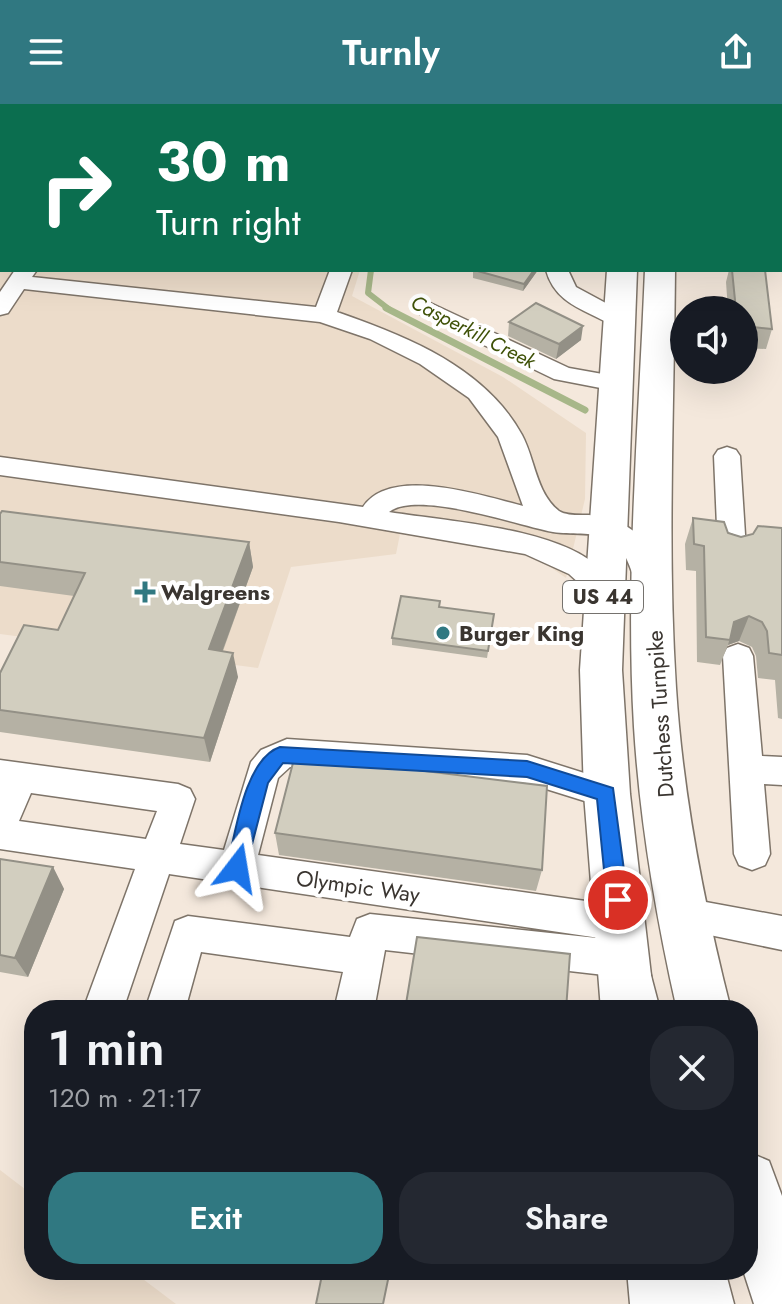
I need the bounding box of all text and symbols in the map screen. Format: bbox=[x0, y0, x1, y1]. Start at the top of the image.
text: Turnly bbox=[342, 26, 440, 78]
icon: menu bbox=[24, 30, 68, 74]
icon: share bbox=[714, 30, 758, 74]
text: 30 m bbox=[156, 121, 291, 202]
icon: right bbox=[24, 136, 128, 240]
text: Turn right bbox=[156, 196, 301, 248]
water label: Casperkill Creek bbox=[406, 288, 542, 377]
map controls bbox=[670, 296, 758, 384]
button: sound bbox=[670, 296, 758, 384]
place label: Walgreens bbox=[161, 576, 270, 608]
road number: US 44 bbox=[563, 581, 643, 613]
marker: Walgreens bbox=[136, 583, 154, 601]
place label: Burger King bbox=[459, 617, 584, 649]
marker: Burger King bbox=[434, 624, 452, 642]
street label: Dutchess Turnpike bbox=[638, 629, 682, 799]
position arrow bbox=[195, 826, 279, 910]
street label: Olympic Way bbox=[294, 861, 422, 911]
pin bbox=[584, 866, 652, 934]
icon: arrive bbox=[596, 878, 640, 922]
text: 1 min bbox=[48, 1014, 165, 1083]
button: close bbox=[650, 1026, 734, 1110]
text: 120 m · 21:17 bbox=[48, 1079, 201, 1117]
button: Exit bbox=[48, 1172, 383, 1264]
button: Share bbox=[399, 1172, 734, 1264]

